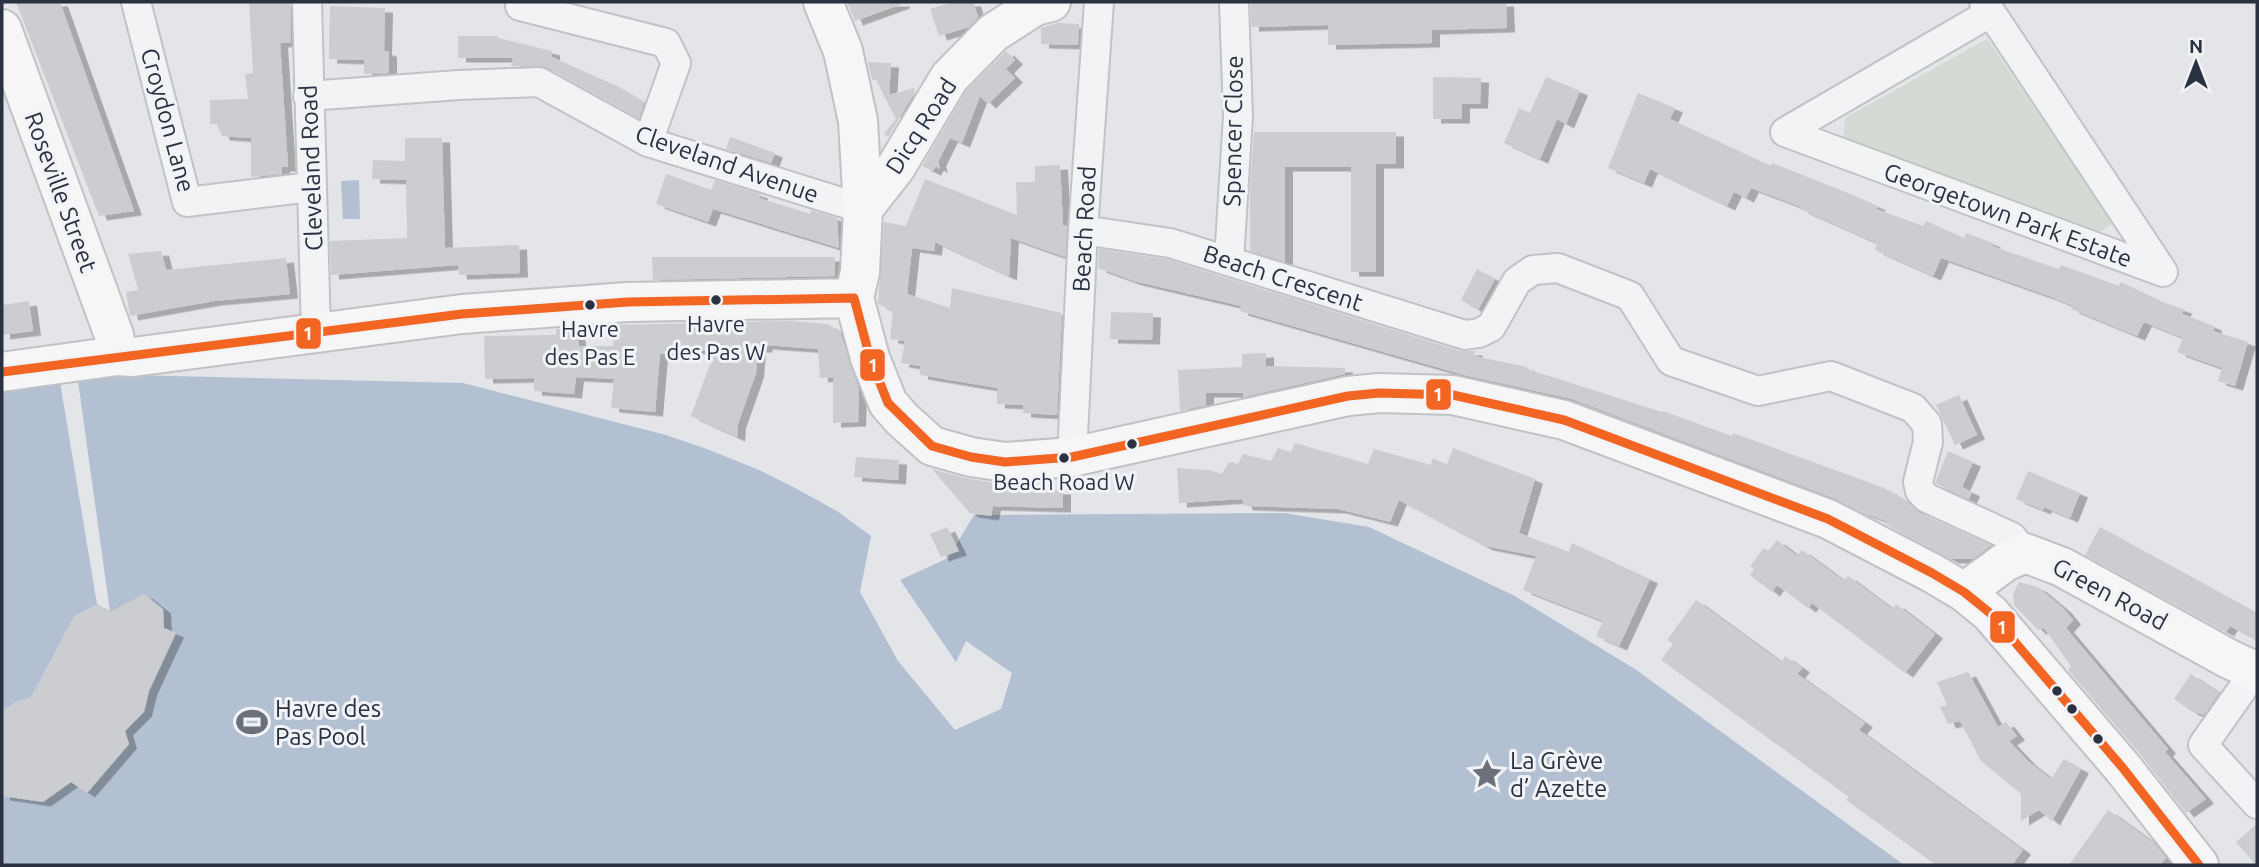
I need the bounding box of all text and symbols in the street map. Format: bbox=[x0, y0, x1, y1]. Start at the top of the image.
north arrow bbox=[2161, 28, 2231, 98]
text: N bbox=[2189, 35, 2203, 57]
street label: Croydon Lane bbox=[136, 45, 200, 195]
street label: Spencer Close bbox=[1218, 55, 1248, 207]
street label: Dicq Road bbox=[880, 73, 962, 179]
street label: Cleveland Road bbox=[295, 84, 327, 252]
street label: Roseville Street bbox=[20, 108, 103, 276]
street label: Cleveland Avenue bbox=[632, 120, 822, 208]
street label: Georgetown Park Estate bbox=[1880, 158, 2136, 272]
street label: Beach Road bbox=[1067, 165, 1101, 293]
street label: Beach Crescent bbox=[1200, 239, 1367, 317]
marker: Havre des Pas W bbox=[709, 293, 723, 307]
marker: Havre des Pas E bbox=[583, 298, 597, 312]
place label: Havre des Pas W bbox=[667, 311, 765, 364]
place label: Havre des Pas E bbox=[545, 316, 635, 369]
line badge: 1 bbox=[295, 317, 322, 350]
text: 1 bbox=[303, 322, 313, 344]
line badge: 1 bbox=[859, 348, 886, 382]
text: 1 bbox=[868, 354, 878, 376]
line badge: 1 bbox=[1425, 378, 1452, 411]
text: 1 bbox=[1433, 383, 1443, 405]
unlabelled marker bbox=[1125, 437, 1139, 451]
marker: Beach Road W bbox=[1057, 451, 1071, 465]
place label: Beach Road W bbox=[993, 469, 1135, 494]
street label: Green Road bbox=[2048, 553, 2172, 635]
line badge: 1 bbox=[1989, 610, 2016, 644]
text: 1 bbox=[1997, 616, 2007, 638]
unlabelled marker bbox=[2050, 684, 2064, 698]
place label: Havre des Pas Pool bbox=[275, 695, 381, 750]
unlabelled marker bbox=[2065, 702, 2079, 716]
sports icon: Havre des Pas Pool bbox=[235, 705, 269, 739]
unlabelled marker bbox=[2091, 732, 2105, 746]
place label: La Grève d’ Azette bbox=[1510, 747, 1607, 802]
place icon: La Grève d’ Azette bbox=[1470, 757, 1504, 791]

